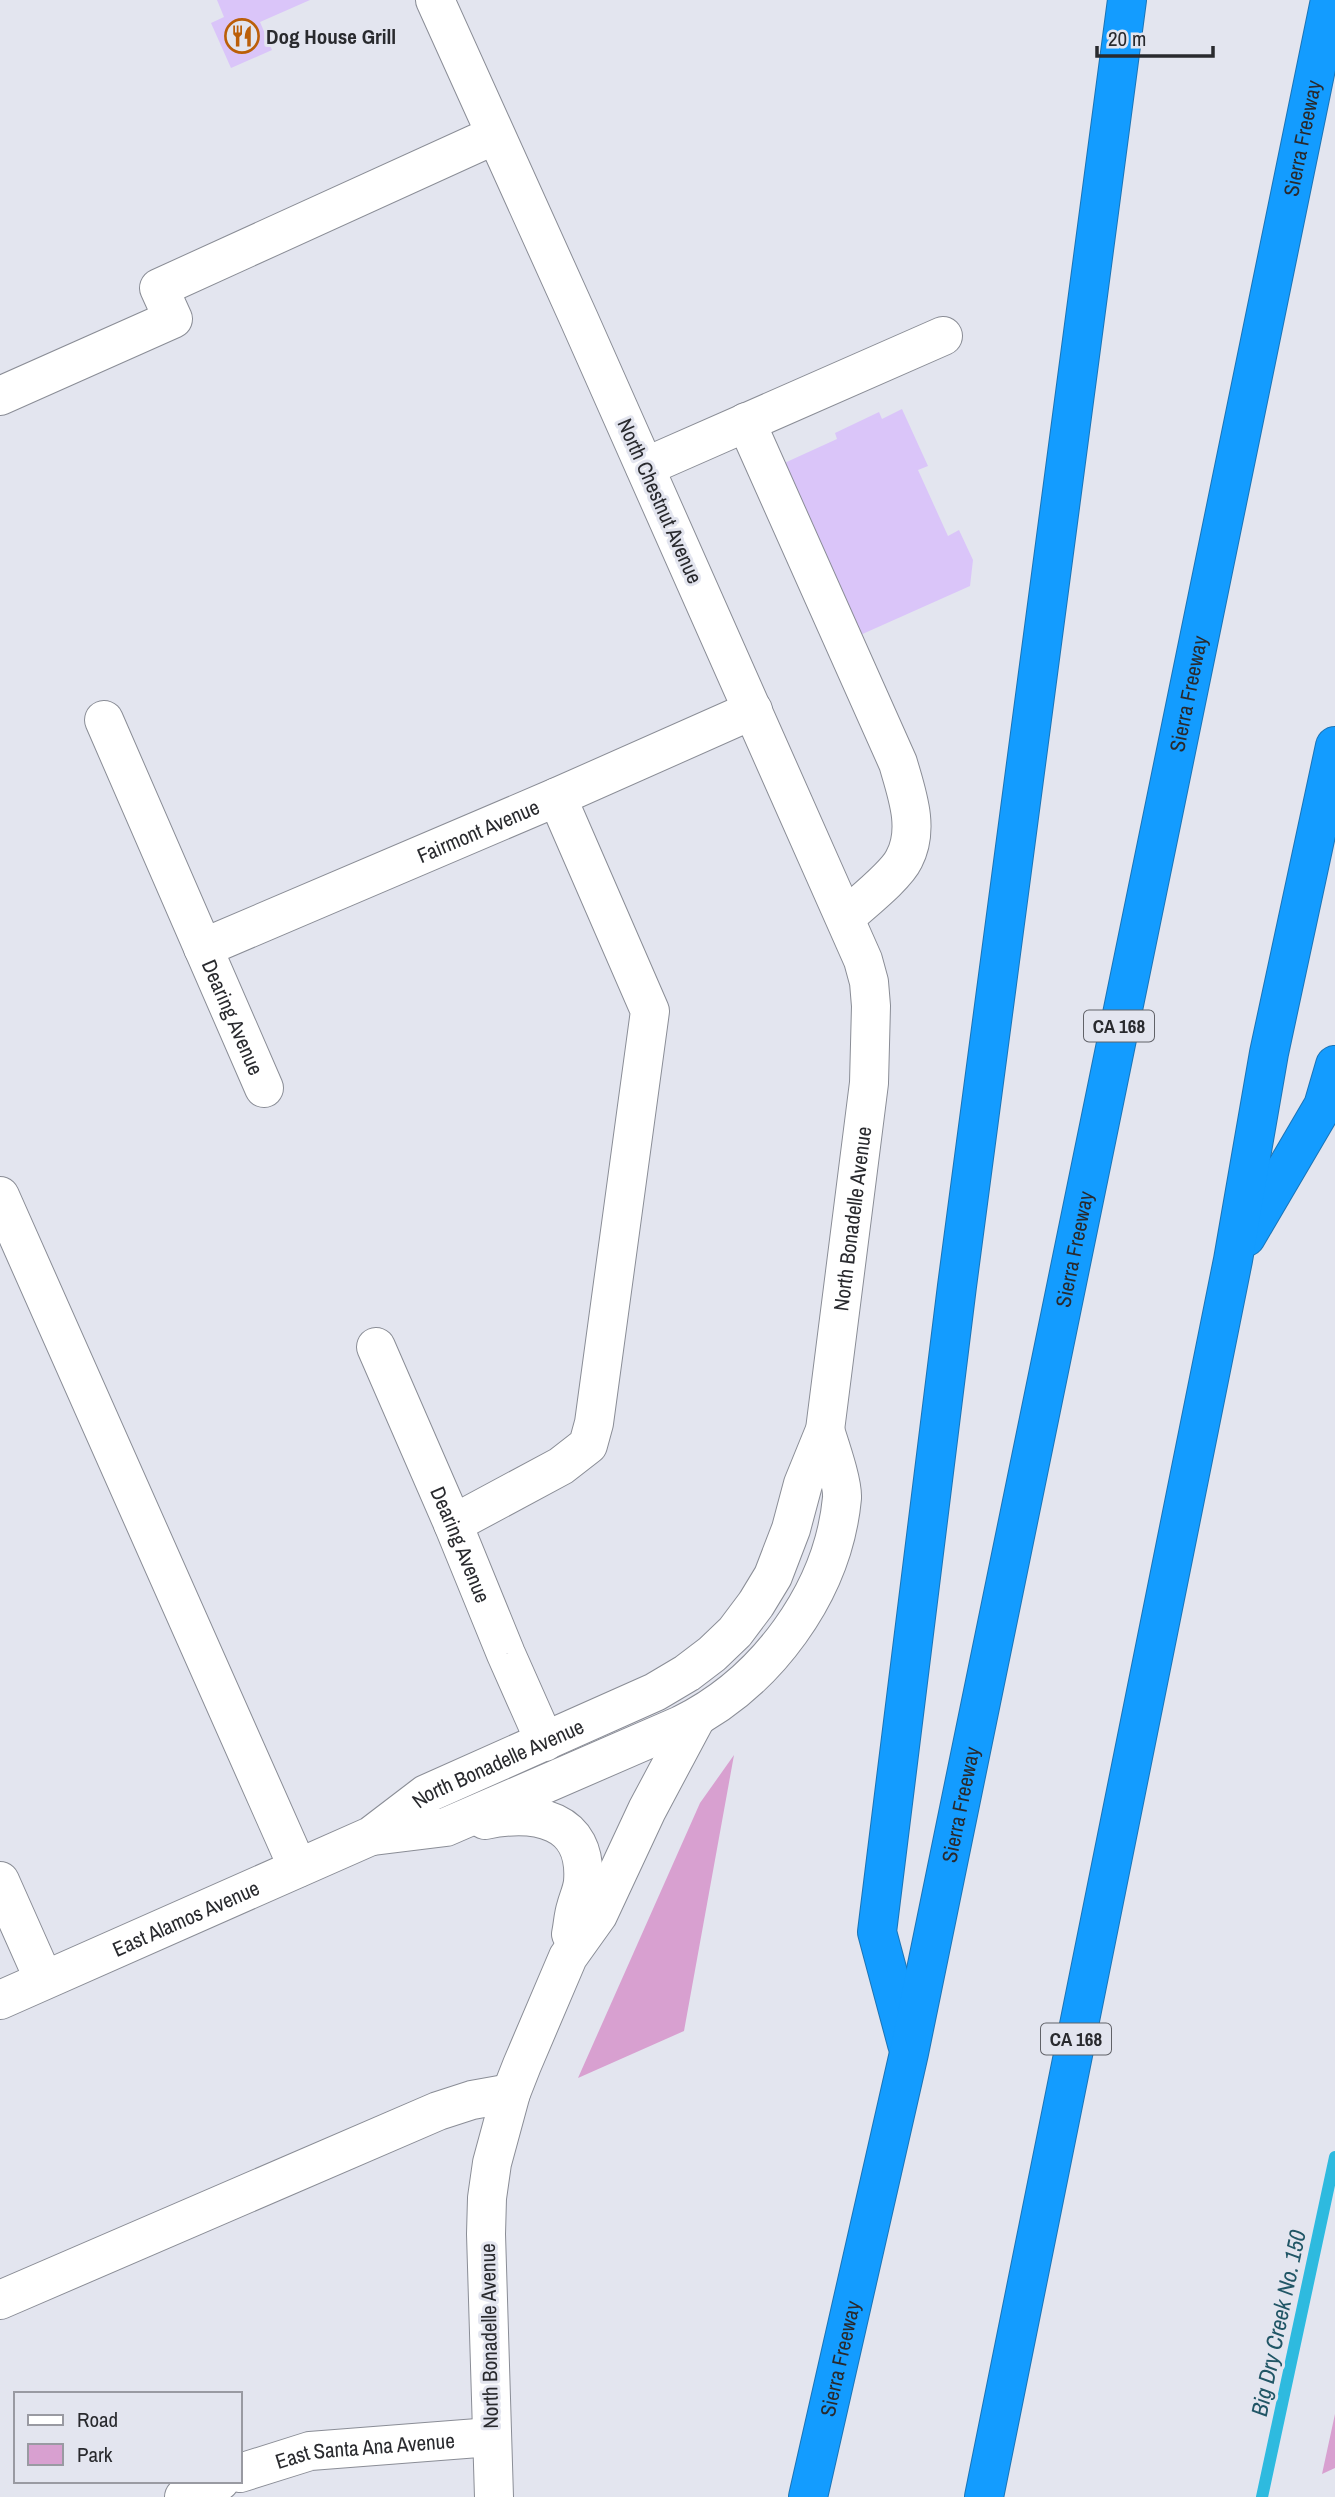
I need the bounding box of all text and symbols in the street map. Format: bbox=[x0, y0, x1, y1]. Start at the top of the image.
scale bar bbox=[1097, 14, 1212, 58]
restaurant icon: Dog House Grill bbox=[223, 17, 261, 55]
place label: Dog House Grill bbox=[266, 22, 396, 51]
text: 20 m bbox=[1108, 24, 1146, 53]
street label: Sierra Freeway bbox=[1276, 77, 1328, 199]
street label: North Chestnut Avenue bbox=[611, 414, 709, 588]
street label: Sierra Freeway bbox=[1162, 633, 1214, 754]
street label: Fairmont Avenue bbox=[413, 792, 544, 870]
street label: Dearing Avenue bbox=[195, 955, 271, 1079]
road number: CA 168 bbox=[1084, 1010, 1154, 1042]
street label: North Bonadelle Avenue bbox=[826, 1125, 878, 1312]
street label: Sierra Freeway bbox=[1048, 1188, 1100, 1310]
street label: Dearing Avenue bbox=[424, 1482, 498, 1607]
street label: North Bonadelle Avenue bbox=[406, 1711, 588, 1814]
street label: Sierra Freeway bbox=[934, 1744, 986, 1865]
street label: East Alamos Avenue bbox=[108, 1873, 264, 1963]
road number: CA 168 bbox=[1041, 2024, 1111, 2054]
water label: Big Dry Creek No. 150 bbox=[1243, 2226, 1313, 2419]
street label: North Bonadelle Avenue bbox=[473, 2243, 505, 2429]
street label: Sierra Freeway bbox=[812, 2298, 867, 2419]
legend bbox=[14, 2392, 242, 2483]
text: Road bbox=[77, 2405, 118, 2434]
street label: East Santa Ana Avenue bbox=[272, 2425, 456, 2476]
text: Park bbox=[77, 2440, 113, 2469]

